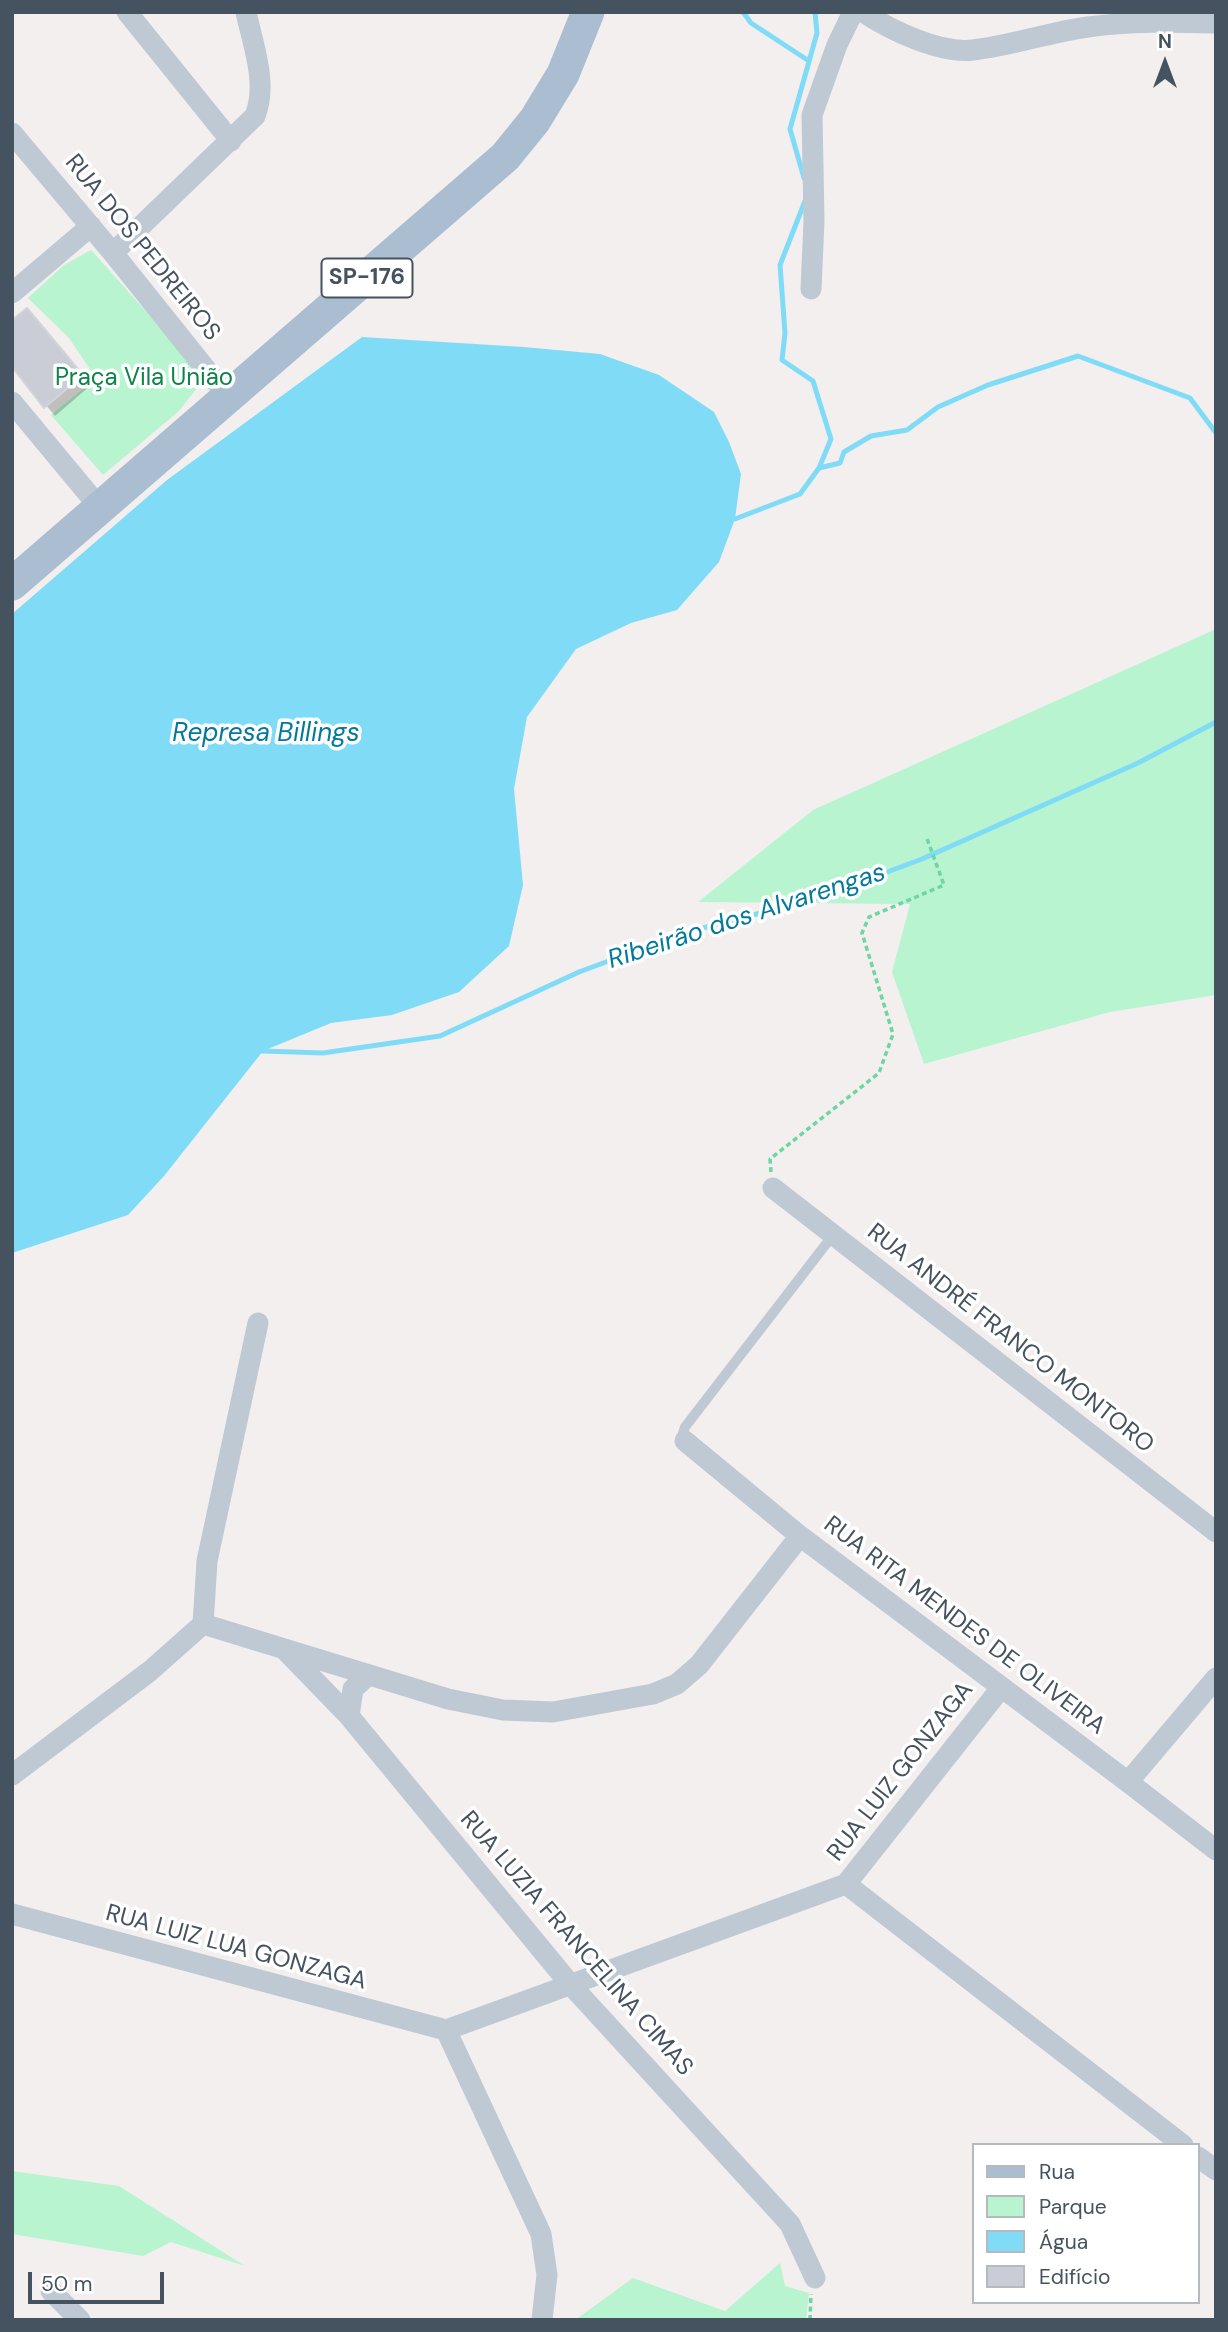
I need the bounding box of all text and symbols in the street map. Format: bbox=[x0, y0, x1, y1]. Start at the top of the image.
north arrow bbox=[1130, 28, 1200, 98]
text: N bbox=[1158, 29, 1172, 54]
street label: RUA DOS PEDREIROS bbox=[58, 149, 226, 347]
road number: SP-176 bbox=[322, 258, 412, 298]
park label: Praça Vila União bbox=[55, 365, 233, 393]
water label: Represa Billings bbox=[172, 718, 360, 750]
water label: Ribeirão dos Alvarengas bbox=[604, 857, 890, 977]
street label: RUA ANDRÉ FRANCO MONTORO bbox=[861, 1218, 1159, 1460]
street label: RUA RITA MENDES DE OLIVEIRA bbox=[818, 1511, 1110, 1741]
street label: RUA LUIZ GONZAGA bbox=[822, 1677, 980, 1867]
street label: RUA LUZIA FRANCELINA CIMAS bbox=[453, 1806, 699, 2082]
street label: RUA LUIZ LUA GONZAGA bbox=[102, 1899, 370, 1997]
legend bbox=[972, 2143, 1200, 2304]
text: Rua bbox=[1039, 2158, 1075, 2186]
text: Parque bbox=[1039, 2193, 1107, 2221]
text: Água bbox=[1039, 2228, 1088, 2256]
scale bar bbox=[32, 2258, 168, 2302]
text: Edifício bbox=[1039, 2263, 1110, 2291]
text: 50 m bbox=[41, 2270, 92, 2298]

